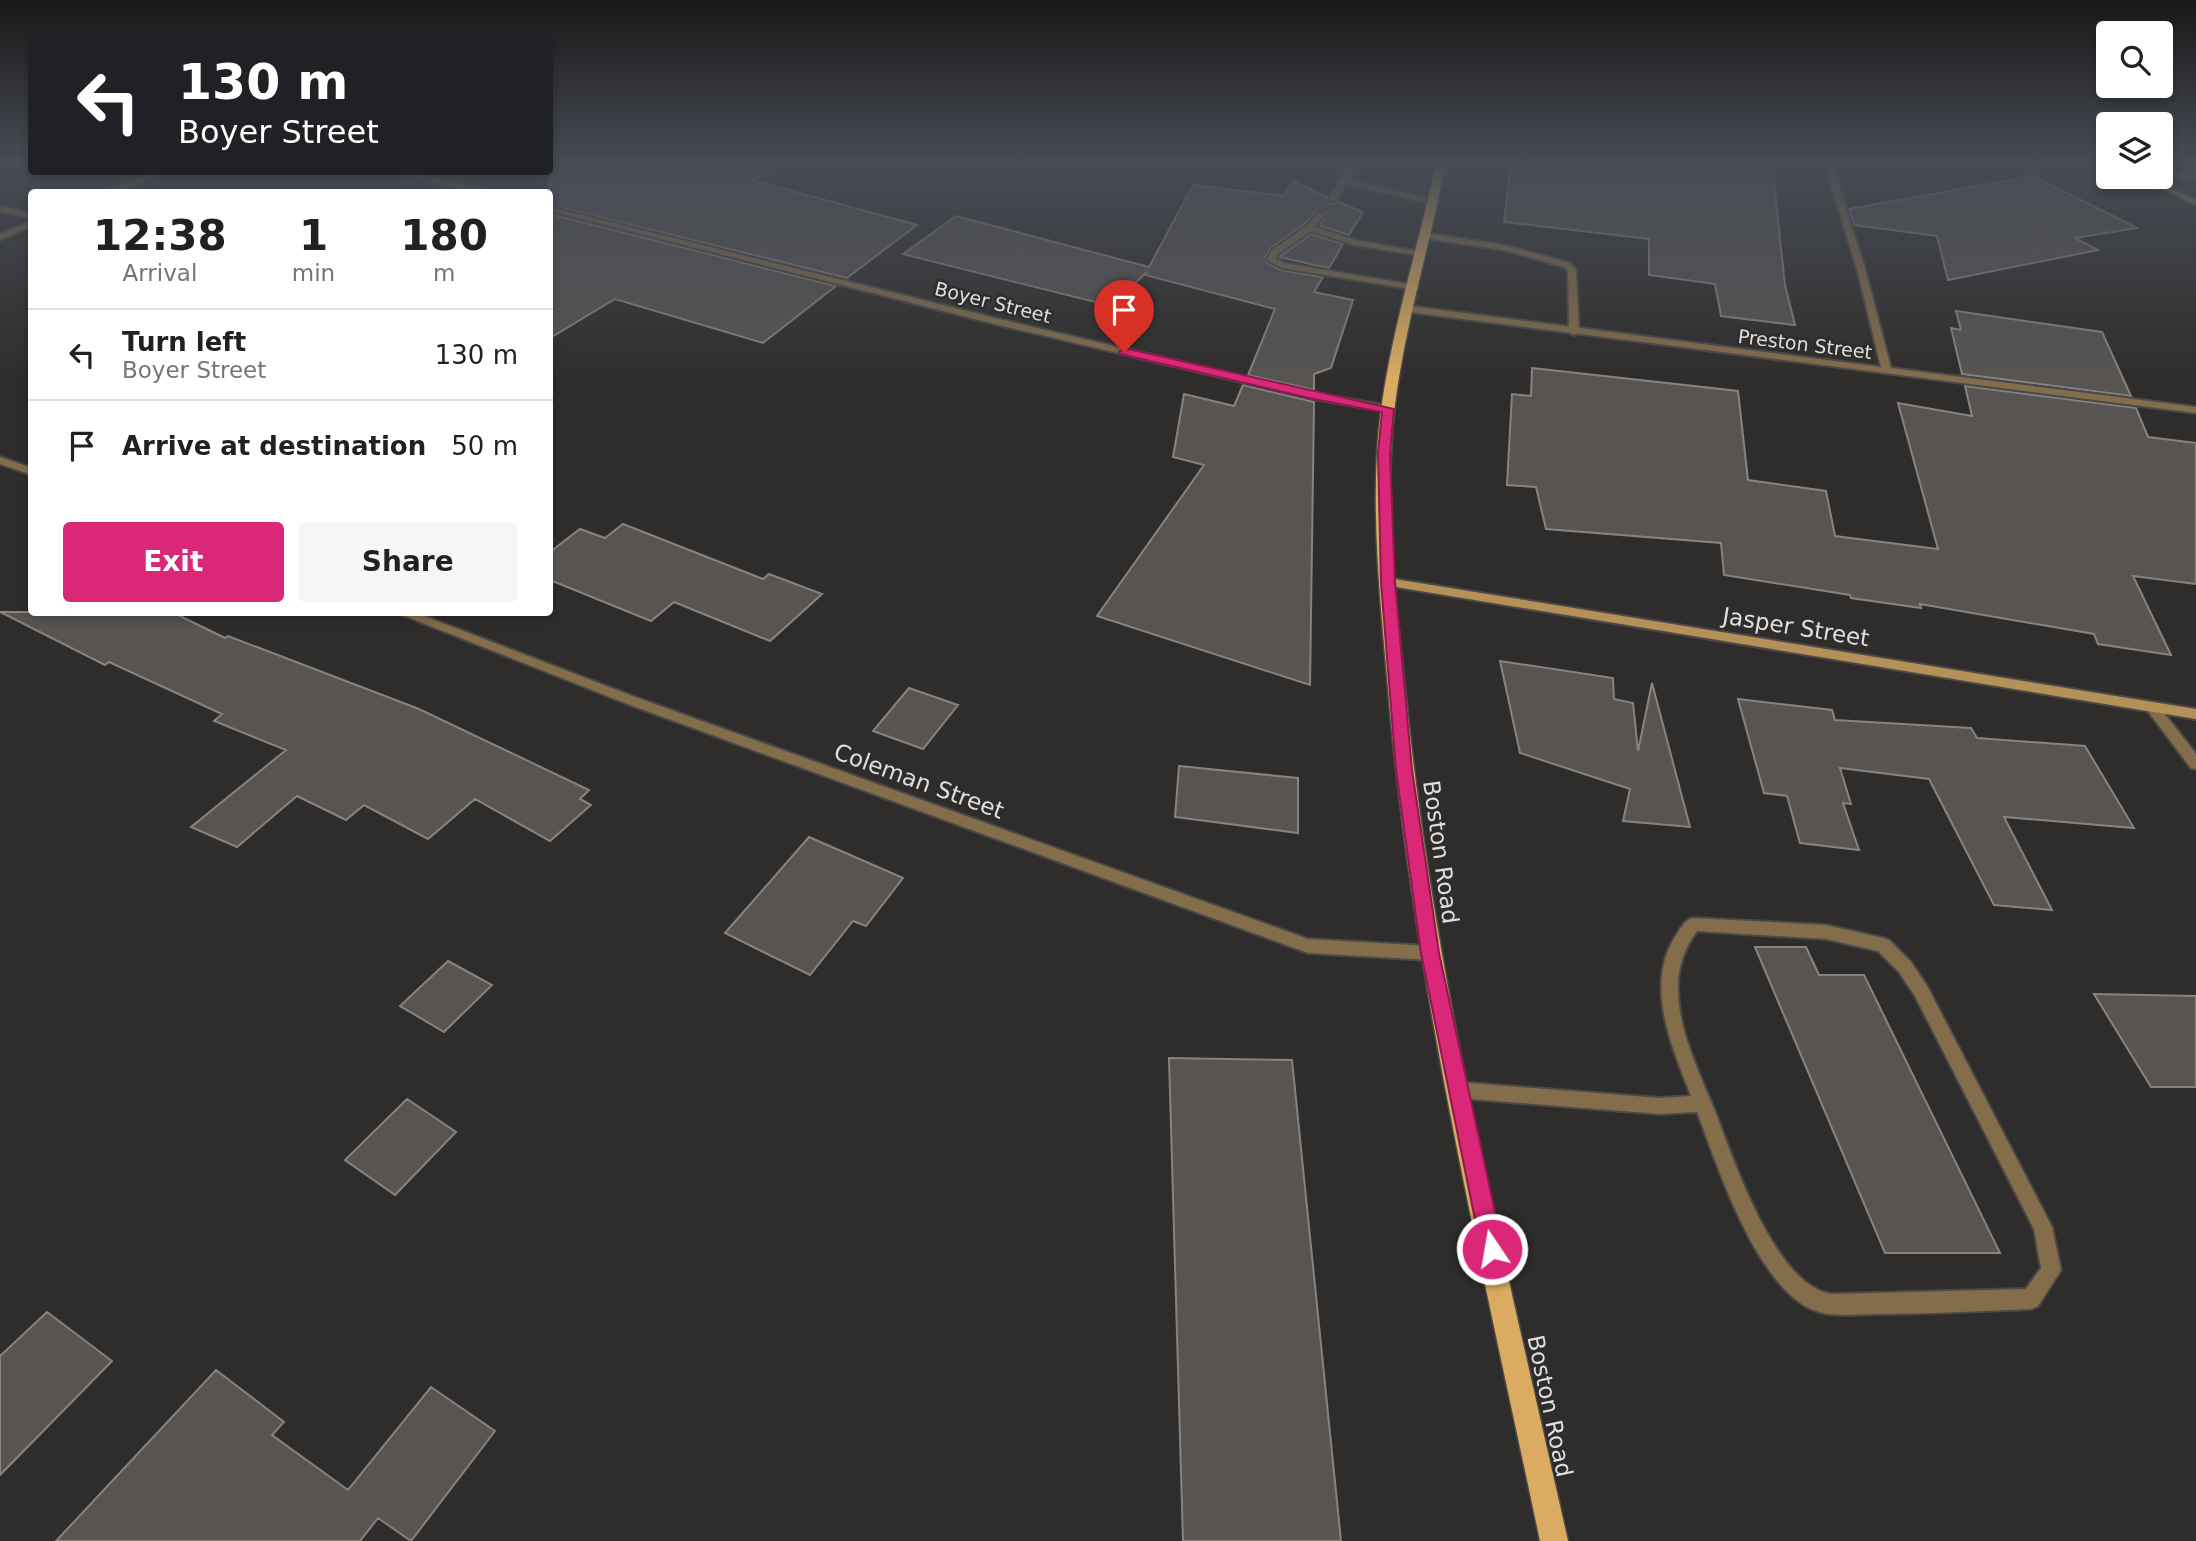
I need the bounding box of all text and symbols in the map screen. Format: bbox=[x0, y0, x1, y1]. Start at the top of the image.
map controls bbox=[2096, 21, 2173, 189]
button: search bbox=[2096, 21, 2173, 98]
text: 130 m bbox=[178, 54, 348, 111]
icon: left bbox=[63, 56, 154, 147]
button: layers bbox=[2096, 112, 2173, 189]
text: Boyer Street bbox=[178, 113, 379, 151]
text: 12:38 bbox=[93, 211, 227, 260]
text: 1 bbox=[299, 211, 328, 260]
text: 180 bbox=[400, 211, 488, 260]
text: Arrival bbox=[123, 260, 197, 286]
text: min bbox=[292, 260, 335, 286]
text: m bbox=[433, 260, 455, 286]
street label: Boyer Street bbox=[933, 277, 1053, 327]
pin bbox=[1094, 280, 1154, 352]
icon: arrive bbox=[1105, 291, 1143, 329]
street label: Preston Street bbox=[1737, 325, 1873, 363]
text: Turn left bbox=[122, 327, 246, 357]
icon: left bbox=[63, 336, 101, 374]
text: 130 m bbox=[435, 340, 518, 370]
text: Boyer Street bbox=[122, 357, 266, 383]
icon: arrive bbox=[63, 427, 101, 465]
text: Arrive at destination bbox=[122, 431, 426, 461]
text: 50 m bbox=[451, 431, 518, 461]
button: Exit bbox=[63, 522, 284, 602]
button: Share bbox=[298, 522, 518, 602]
street label: Jasper Street bbox=[1719, 602, 1871, 651]
street label: Coleman Street bbox=[830, 738, 1008, 824]
street label: Boston Road bbox=[1418, 779, 1464, 925]
position arrow bbox=[1455, 1212, 1529, 1286]
street label: Boston Road bbox=[1522, 1333, 1578, 1479]

